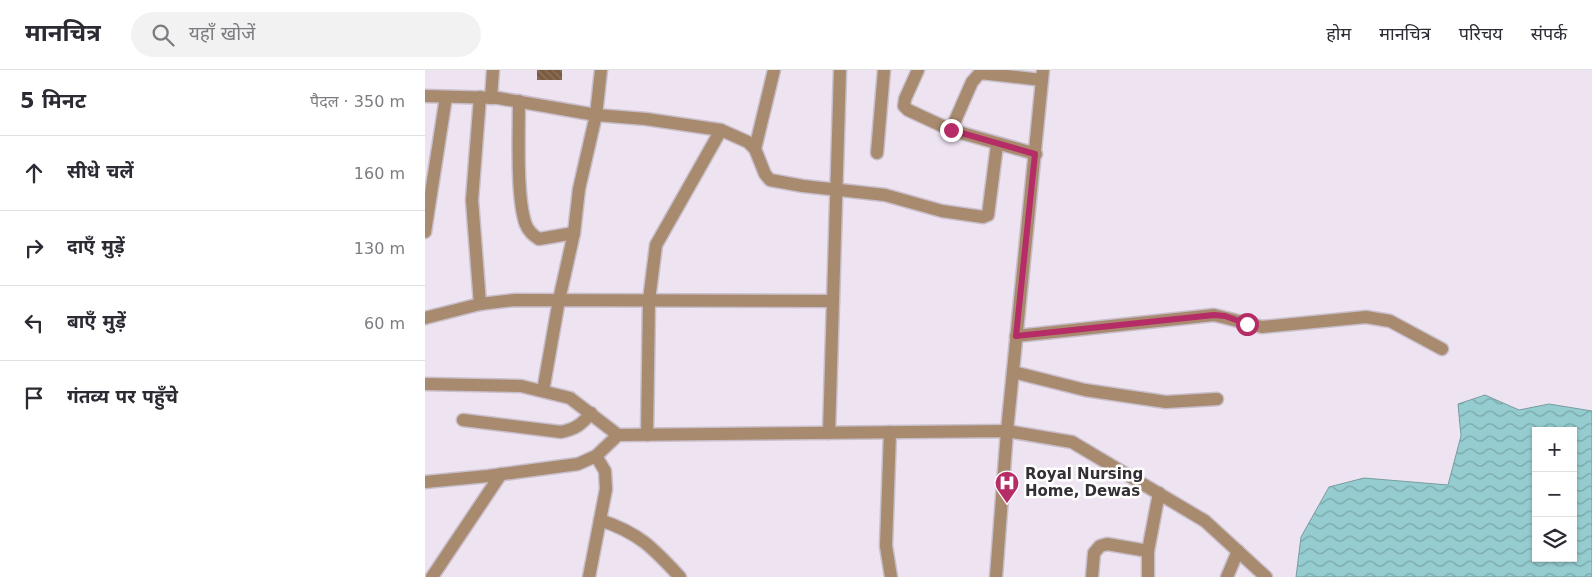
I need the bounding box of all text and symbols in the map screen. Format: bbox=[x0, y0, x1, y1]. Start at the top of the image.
search box bbox=[131, 12, 481, 57]
text: मानचित्र bbox=[25, 19, 101, 47]
icon: search bbox=[149, 21, 177, 49]
text: यहाँ खोजें bbox=[189, 22, 255, 44]
text: होम bbox=[1326, 23, 1351, 44]
text: मानचित्र bbox=[1379, 23, 1431, 44]
text: परिचय bbox=[1459, 23, 1503, 44]
text: संपर्क bbox=[1531, 23, 1567, 44]
text: 5 मिनट bbox=[20, 89, 86, 113]
text: पैदल · 350 m bbox=[310, 92, 405, 111]
route end bbox=[940, 119, 963, 142]
icon: ahead bbox=[20, 159, 48, 187]
text: सीधे चलें bbox=[67, 160, 134, 182]
text: 160 m bbox=[354, 164, 405, 183]
icon: right bbox=[20, 234, 48, 262]
text: दाएँ मुड़ें bbox=[67, 235, 125, 257]
text: 130 m bbox=[354, 239, 405, 258]
icon: left bbox=[20, 309, 48, 337]
text: बाएँ मुड़ें bbox=[67, 310, 126, 332]
route start bbox=[1236, 313, 1259, 336]
text: 60 m bbox=[364, 314, 405, 333]
icon: arrive bbox=[20, 384, 48, 412]
text: गंतव्य पर पहुँचे bbox=[67, 385, 178, 407]
map controls bbox=[1532, 427, 1577, 562]
button: + bbox=[1532, 427, 1577, 472]
place label: Royal Nursing Home, Dewas bbox=[1025, 465, 1143, 500]
hospital icon: Royal Nursing Home, Dewas bbox=[994, 470, 1020, 504]
button: − bbox=[1532, 472, 1577, 517]
button: layers bbox=[1532, 517, 1577, 562]

